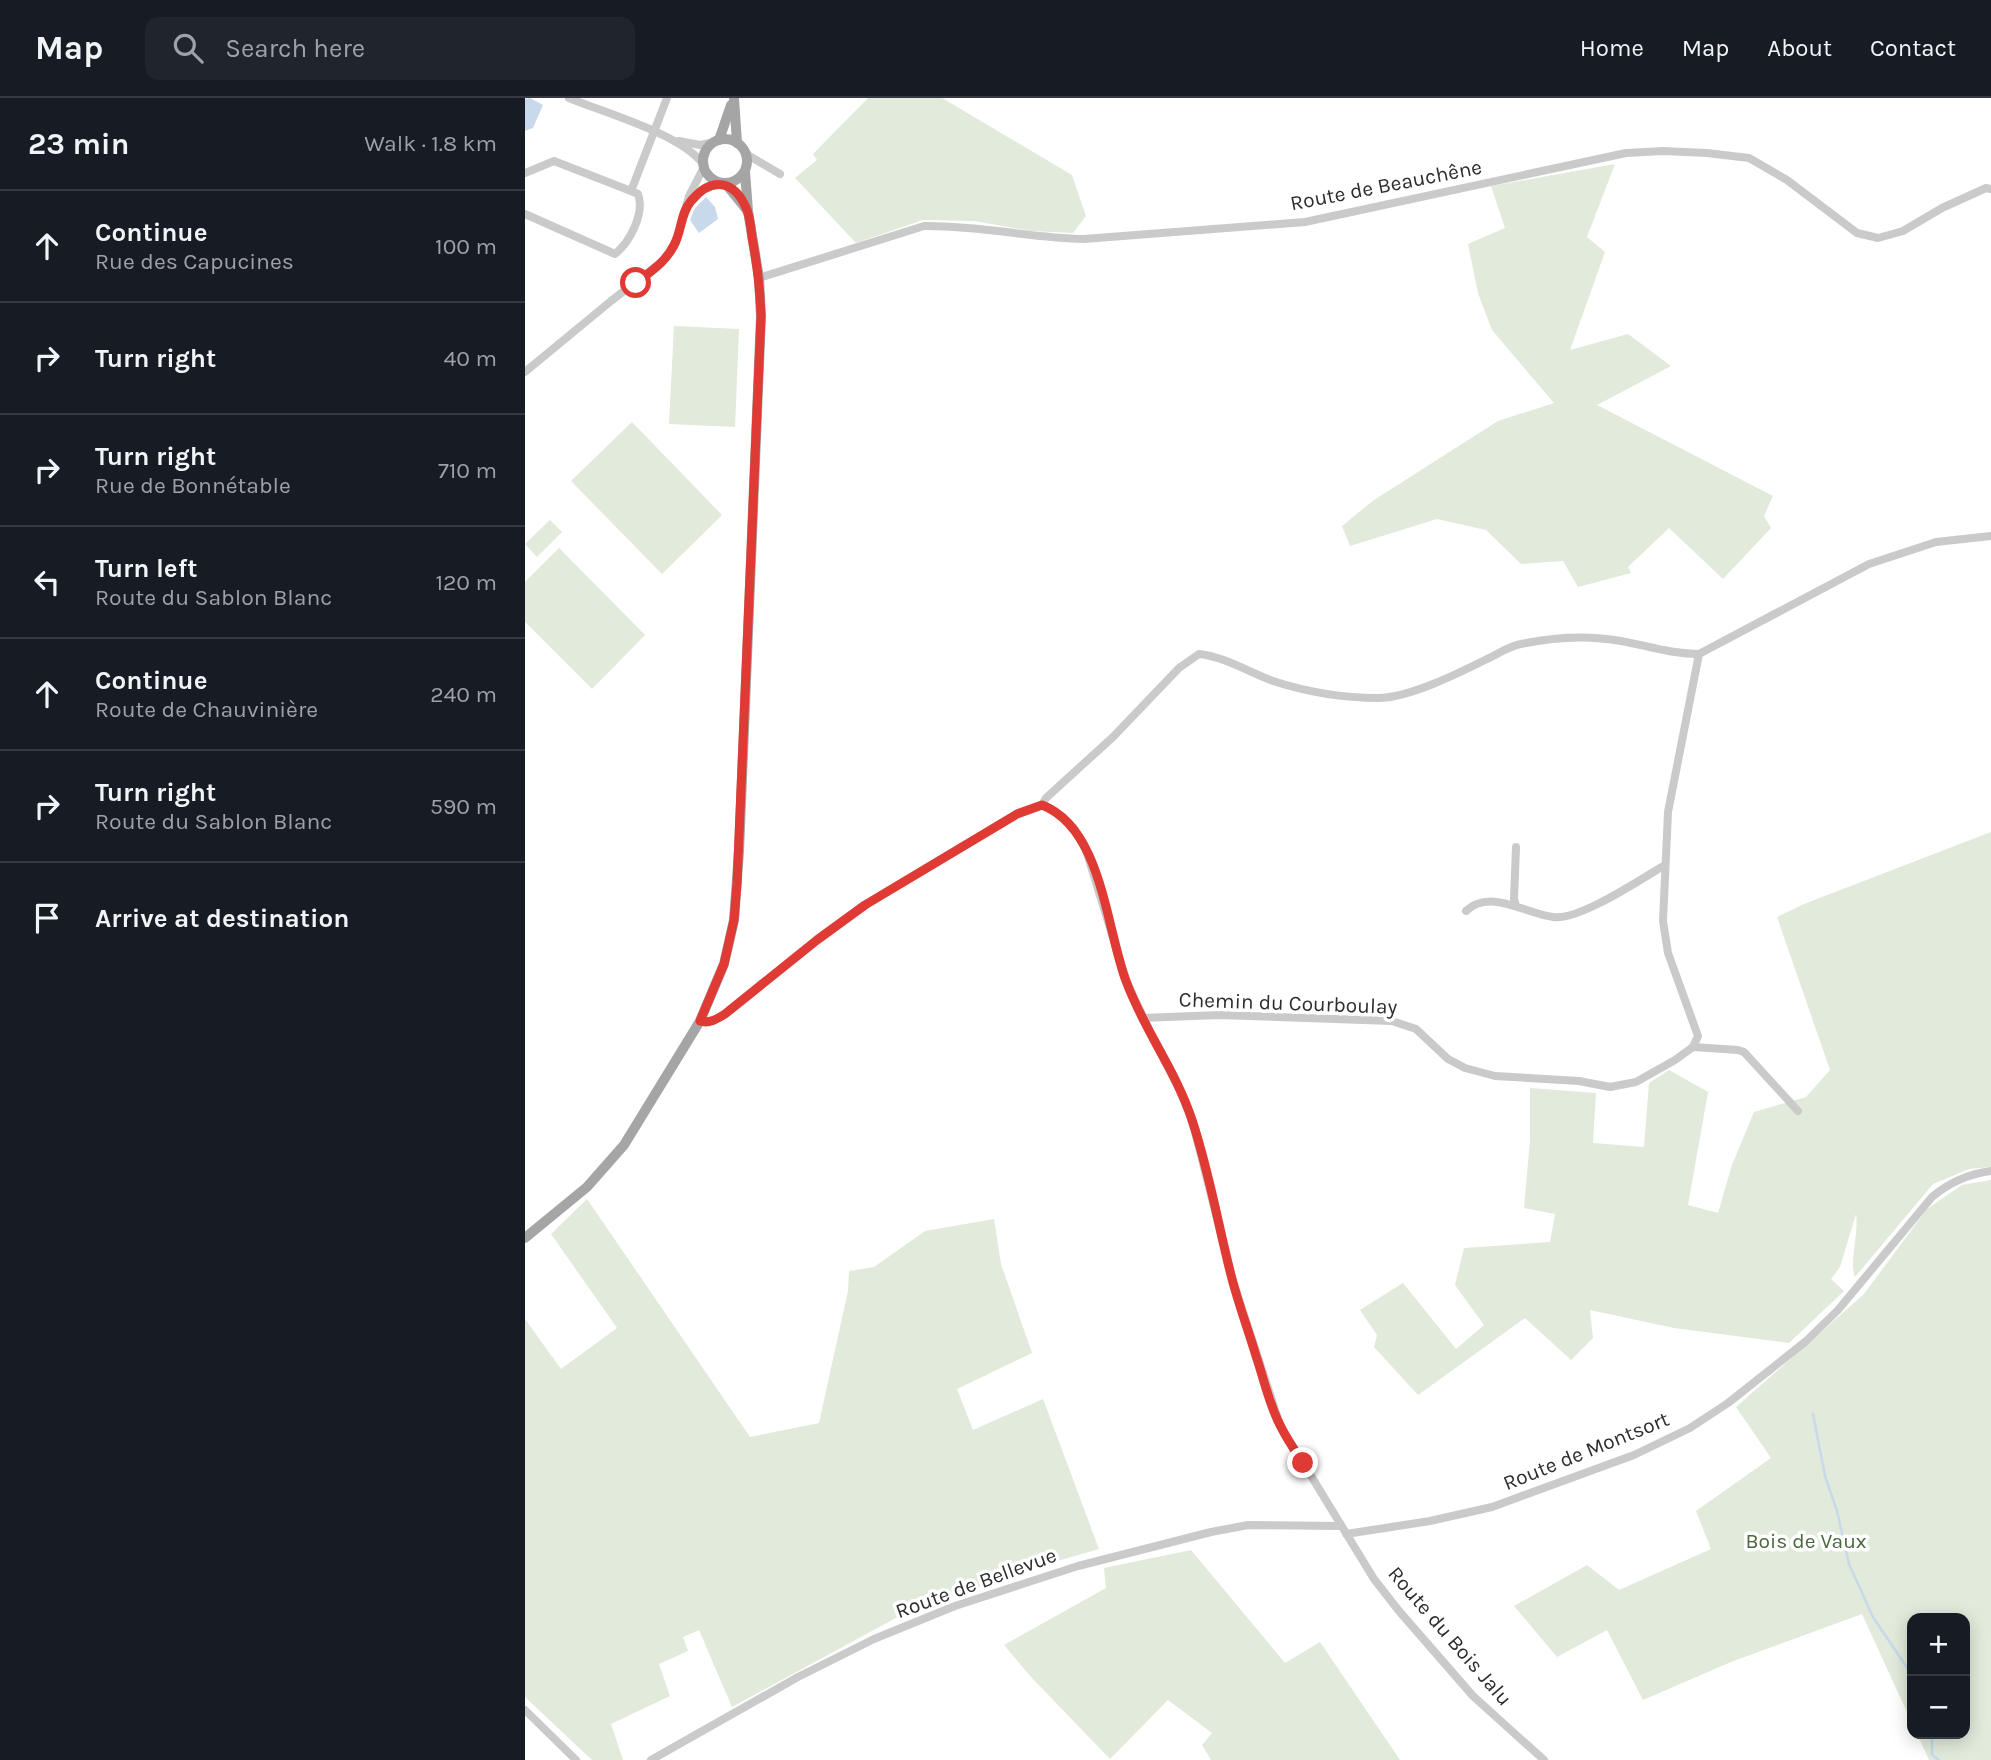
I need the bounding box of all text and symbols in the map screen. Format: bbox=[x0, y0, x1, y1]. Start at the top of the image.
search box bbox=[145, 17, 635, 80]
text: Map bbox=[35, 29, 103, 67]
icon: search bbox=[169, 29, 207, 67]
text: Search here bbox=[225, 33, 365, 64]
text: Home bbox=[1580, 34, 1644, 62]
text: Map bbox=[1682, 34, 1729, 62]
text: About bbox=[1767, 34, 1832, 62]
text: Contact bbox=[1870, 34, 1956, 62]
text: 23 min bbox=[28, 126, 129, 162]
text: Walk · 1.8 km bbox=[364, 130, 497, 157]
street label: Route de Beauchêne bbox=[1288, 155, 1484, 215]
text: Continue bbox=[95, 217, 207, 248]
icon: ahead bbox=[28, 227, 66, 265]
text: 100 m bbox=[435, 233, 497, 260]
text: Rue des Capucines bbox=[95, 248, 294, 275]
route start bbox=[620, 267, 651, 298]
icon: right bbox=[28, 339, 66, 377]
text: Turn right bbox=[95, 343, 216, 374]
text: 40 m bbox=[444, 345, 497, 372]
text: Turn right bbox=[95, 441, 216, 472]
icon: right bbox=[28, 451, 66, 489]
text: 710 m bbox=[438, 457, 497, 484]
text: Rue de Bonnétable bbox=[95, 472, 291, 499]
text: Turn left bbox=[95, 553, 197, 584]
icon: left bbox=[28, 563, 66, 601]
text: 120 m bbox=[435, 569, 497, 596]
text: Route du Sablon Blanc bbox=[95, 584, 332, 611]
text: Continue bbox=[95, 665, 207, 696]
icon: ahead bbox=[28, 675, 66, 713]
text: 240 m bbox=[430, 681, 497, 708]
text: Route de Chauvinière bbox=[95, 696, 318, 723]
text: Turn right bbox=[95, 777, 216, 808]
icon: right bbox=[28, 787, 66, 825]
text: 590 m bbox=[430, 793, 497, 820]
text: Route du Sablon Blanc bbox=[95, 808, 332, 835]
icon: arrive bbox=[28, 899, 66, 937]
text: Arrive at destination bbox=[95, 903, 349, 934]
street label: Chemin du Courboulay bbox=[1178, 987, 1398, 1019]
street label: Route de Montsort bbox=[1500, 1407, 1673, 1495]
route end bbox=[1287, 1447, 1318, 1478]
park label: Bois de Vaux bbox=[1745, 1529, 1867, 1553]
street label: Route de Bellevue bbox=[892, 1543, 1060, 1623]
street label: Route du Bois Jalu bbox=[1383, 1562, 1517, 1710]
map controls bbox=[1907, 1613, 1970, 1739]
button: + bbox=[1907, 1613, 1970, 1676]
button: − bbox=[1907, 1676, 1970, 1739]

